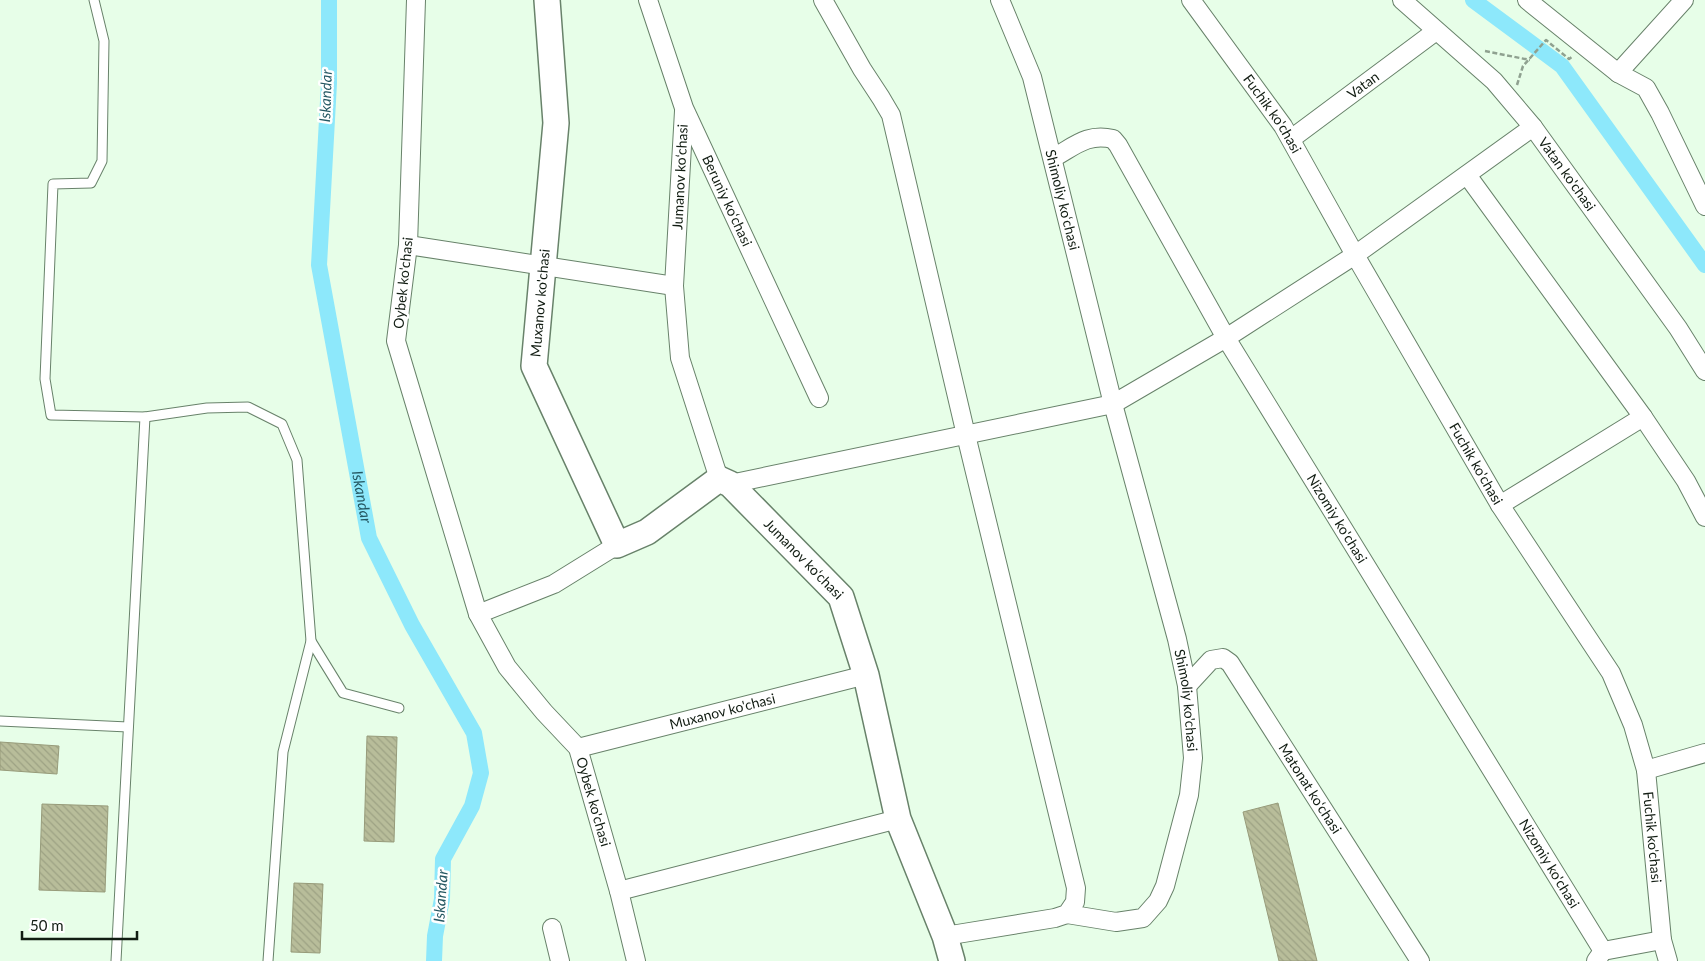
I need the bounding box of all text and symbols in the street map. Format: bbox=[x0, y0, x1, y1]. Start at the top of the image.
water label: Iskandar bbox=[315, 68, 335, 123]
street label: Vatan bbox=[1344, 68, 1382, 102]
street label: Fuchik ko'chasi bbox=[1240, 71, 1305, 156]
street label: Jumanov ko‘chasi bbox=[668, 124, 691, 230]
street label: Vatan ko'chasi bbox=[1535, 134, 1600, 214]
street label: Shimoliy ko‘chasi bbox=[1042, 148, 1084, 252]
street label: Beruniy ko‘chasi bbox=[699, 152, 756, 249]
street label: Oybek ko'chasi bbox=[389, 236, 416, 330]
street label: Muxanov ko'chasi bbox=[526, 248, 553, 358]
street label: Fuchik ko'chasi bbox=[1446, 420, 1507, 507]
water label: Iskandar bbox=[349, 469, 376, 525]
street label: Nizomiy ko'chasi bbox=[1304, 471, 1371, 566]
street label: Jumanov ko‘chasi bbox=[761, 515, 847, 602]
street label: Shimoliy ko'chasi bbox=[1171, 647, 1201, 752]
street label: Muxanov ko'chasi bbox=[668, 689, 777, 732]
street label: Matonat ko‘chasi bbox=[1275, 740, 1346, 837]
street label: Oybek ko'chasi bbox=[573, 755, 615, 848]
street label: Fuchik ko'chasi bbox=[1640, 791, 1666, 884]
street label: Nizomiy ko'chasi bbox=[1516, 816, 1583, 911]
water label: Iskandar bbox=[429, 868, 451, 923]
scale bar bbox=[22, 908, 138, 940]
text: 50 m bbox=[30, 916, 64, 934]

